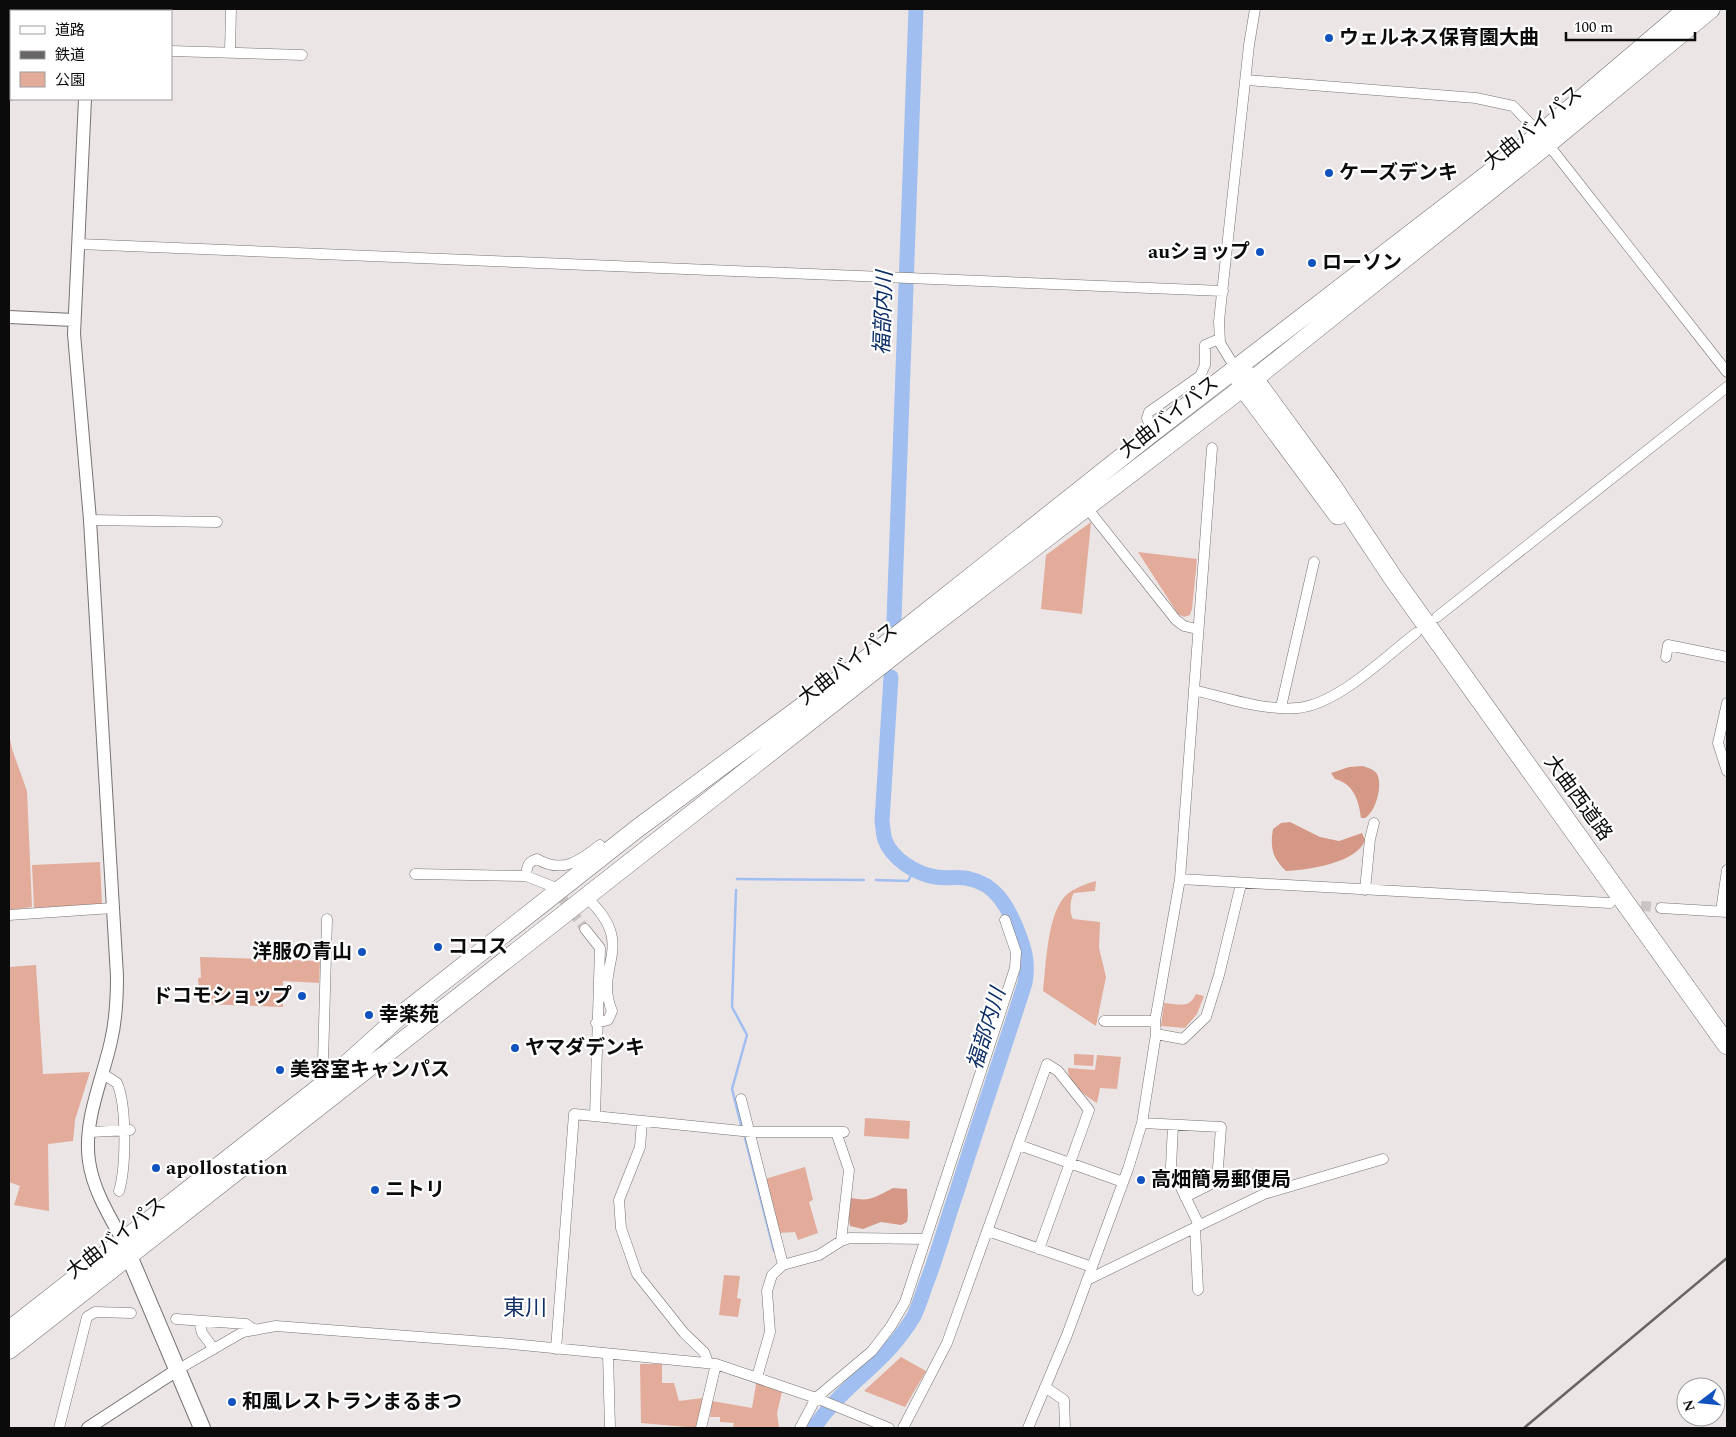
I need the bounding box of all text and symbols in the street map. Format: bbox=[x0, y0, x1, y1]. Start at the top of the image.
legend bbox=[10, 10, 172, 100]
scale bar bbox=[1566, 10, 1695, 42]
text: 100 m bbox=[1574, 16, 1613, 39]
text: 道路 bbox=[55, 19, 85, 42]
place label: ウェルネス保育園大曲 bbox=[1339, 23, 1539, 53]
marker: ウェルネス保育園大曲 bbox=[1323, 32, 1335, 44]
text: 鉄道 bbox=[55, 44, 85, 67]
text: 公園 bbox=[55, 69, 85, 92]
street label: 大曲バイパス bbox=[1477, 79, 1589, 177]
place label: ケーズデンキ bbox=[1339, 158, 1458, 188]
marker: ケーズデンキ bbox=[1323, 167, 1335, 179]
place label: auショップ bbox=[1148, 237, 1250, 267]
marker: auショップ bbox=[1254, 246, 1266, 258]
place label: ローソン bbox=[1322, 248, 1402, 278]
marker: ローソン bbox=[1306, 257, 1318, 269]
water label: 福部内川 bbox=[867, 268, 902, 356]
street label: 大曲バイパス bbox=[1113, 368, 1225, 466]
street label: 大曲バイパス bbox=[792, 615, 904, 713]
street label: 大曲西道路 bbox=[1536, 749, 1620, 847]
place label: ココス bbox=[448, 932, 508, 962]
place label: 洋服の青山 bbox=[252, 937, 352, 967]
marker: ココス bbox=[432, 941, 444, 953]
marker: 洋服の青山 bbox=[356, 946, 368, 958]
place label: ドコモショップ bbox=[152, 981, 292, 1011]
water label: 福部内川 bbox=[959, 982, 1015, 1074]
marker: ドコモショップ bbox=[296, 990, 308, 1002]
place label: 幸楽苑 bbox=[379, 1000, 439, 1030]
marker: 幸楽苑 bbox=[363, 1009, 375, 1021]
place label: ヤマダデンキ bbox=[525, 1033, 645, 1063]
marker: ヤマダデンキ bbox=[509, 1042, 521, 1054]
place label: 美容室キャンパス bbox=[290, 1055, 450, 1085]
marker: 美容室キャンパス bbox=[274, 1064, 286, 1076]
place label: apollostation bbox=[166, 1153, 288, 1183]
marker: apollostation bbox=[150, 1162, 162, 1174]
place label: 高畑簡易郵便局 bbox=[1151, 1165, 1291, 1195]
marker: 高畑簡易郵便局 bbox=[1135, 1174, 1147, 1186]
place label: ニトリ bbox=[385, 1175, 445, 1205]
marker: ニトリ bbox=[369, 1184, 381, 1196]
street label: 大曲バイパス bbox=[60, 1189, 172, 1287]
district label: 東川 bbox=[503, 1292, 547, 1325]
north arrow bbox=[1676, 1377, 1726, 1427]
place label: 和風レストランまるまつ bbox=[242, 1387, 462, 1417]
marker: 和風レストランまるまつ bbox=[226, 1396, 238, 1408]
text: N bbox=[1677, 1397, 1701, 1414]

